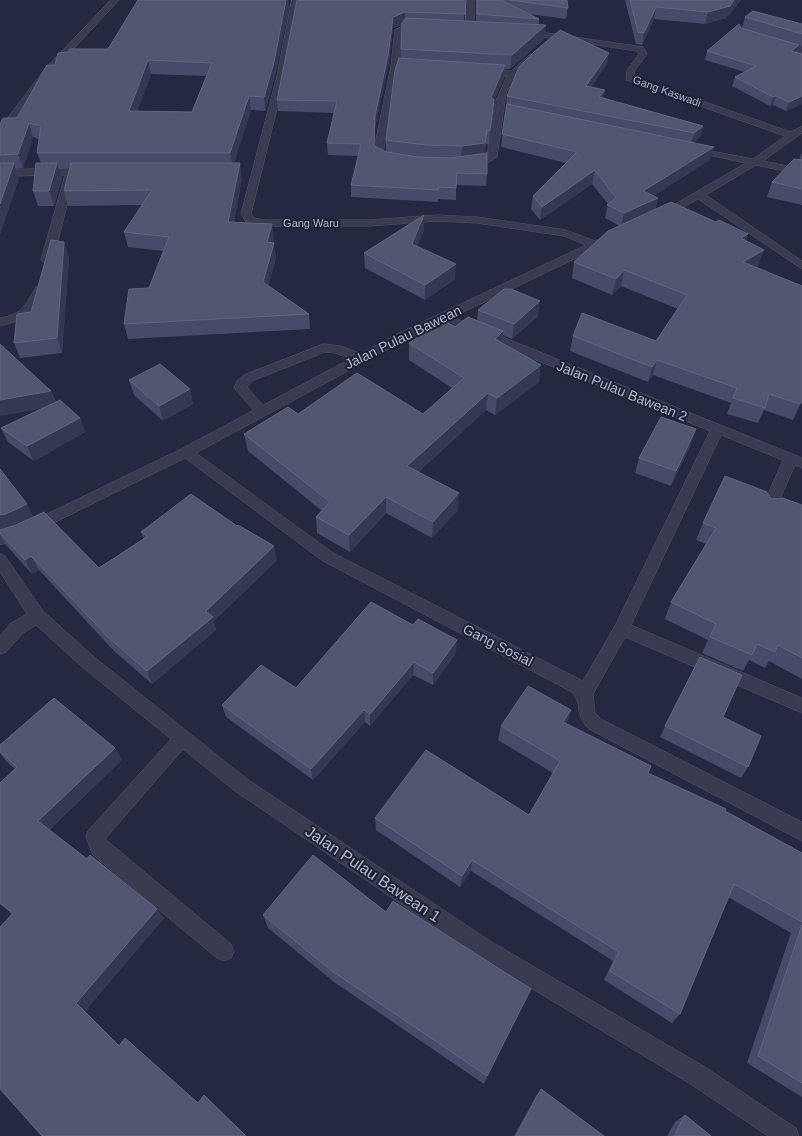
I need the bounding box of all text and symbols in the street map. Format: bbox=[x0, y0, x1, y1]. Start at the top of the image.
street label: Gang Kaswadi bbox=[631, 73, 703, 109]
street label: Gang Waru bbox=[283, 217, 339, 229]
street label: Jalan Pulau Bawean bbox=[342, 302, 464, 372]
street label: Jalan Pulau Bawean 2 bbox=[554, 357, 690, 425]
street label: Gang Sosial bbox=[460, 621, 536, 669]
street label: Jalan Pulau Bawean 1 bbox=[302, 822, 444, 926]

